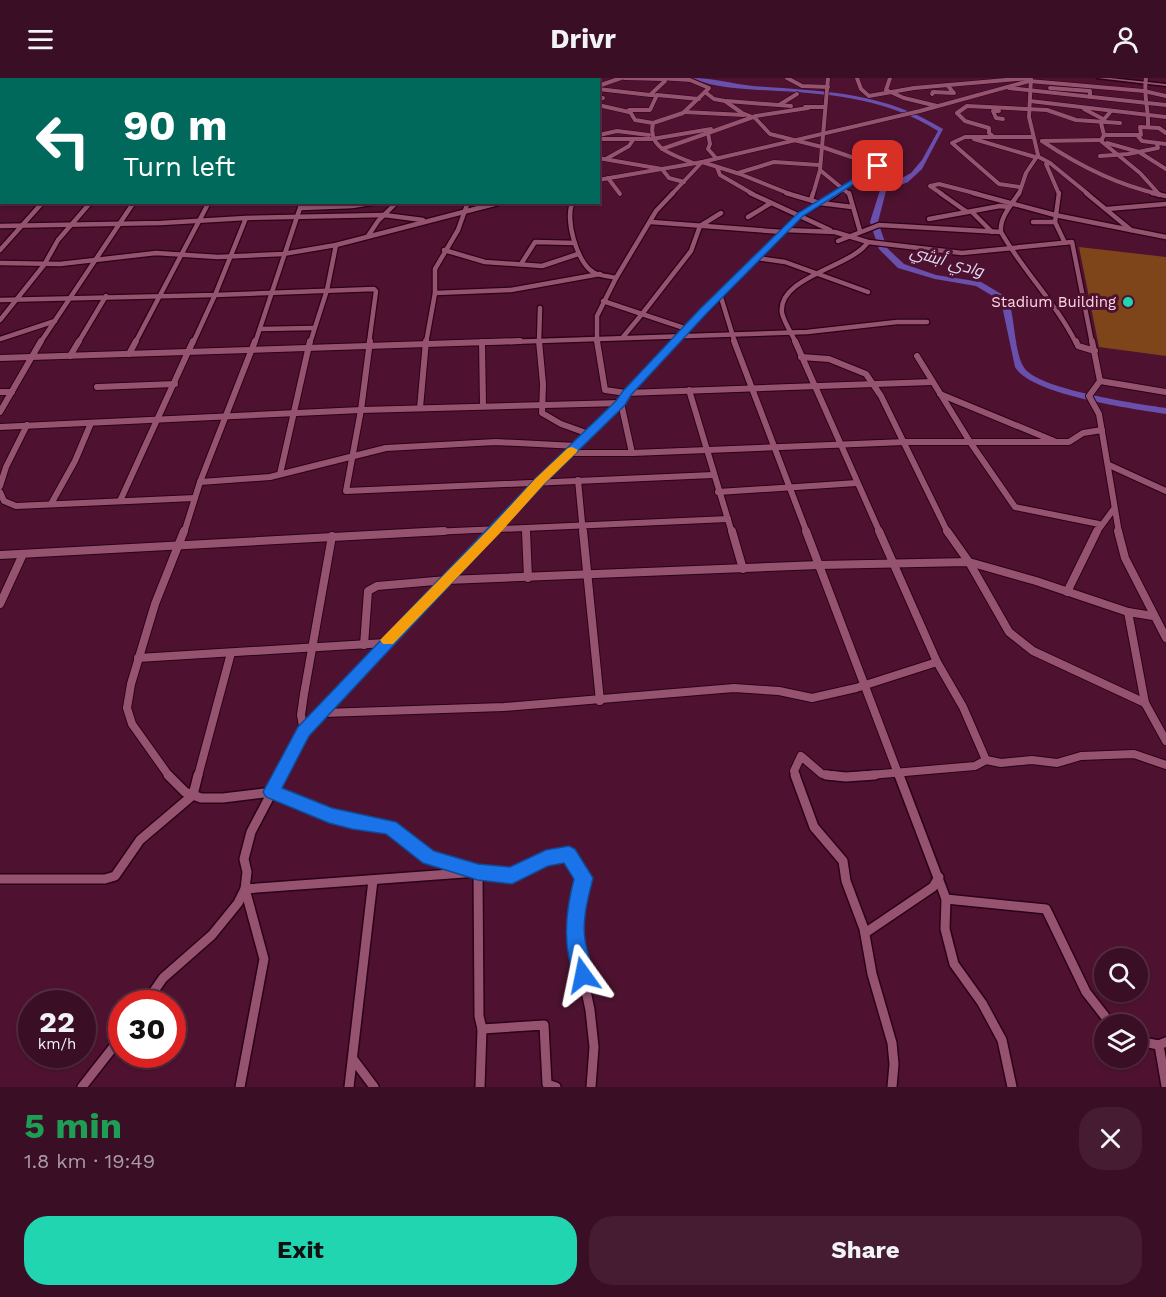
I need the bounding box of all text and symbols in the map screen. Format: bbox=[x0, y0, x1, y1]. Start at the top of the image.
icon: menu bbox=[24, 23, 57, 56]
text: Drivr bbox=[550, 23, 616, 55]
icon: person bbox=[1109, 23, 1142, 56]
text: 90 m bbox=[123, 101, 227, 150]
icon: left bbox=[24, 102, 102, 180]
pin bbox=[852, 140, 903, 191]
icon: arrive bbox=[861, 149, 894, 182]
text: Turn left bbox=[123, 151, 235, 183]
water label: وادي أبشي bbox=[907, 241, 987, 284]
place label: Stadium Building bbox=[991, 293, 1116, 311]
marker: Stadium Building bbox=[1121, 295, 1135, 309]
position arrow bbox=[551, 943, 615, 1007]
map controls bbox=[1094, 948, 1148, 1068]
button: search bbox=[1094, 948, 1148, 1002]
speed limit sign: 30 bbox=[108, 990, 186, 1068]
text: 22 bbox=[39, 1004, 75, 1039]
button: layers bbox=[1094, 1014, 1148, 1068]
text: km/h bbox=[38, 1035, 76, 1053]
text: 5 min bbox=[24, 1105, 122, 1147]
button: close bbox=[1079, 1107, 1142, 1170]
text: 1.8 km · 19:49 bbox=[24, 1149, 155, 1173]
button: Exit bbox=[24, 1216, 577, 1285]
button: Share bbox=[589, 1216, 1142, 1285]

